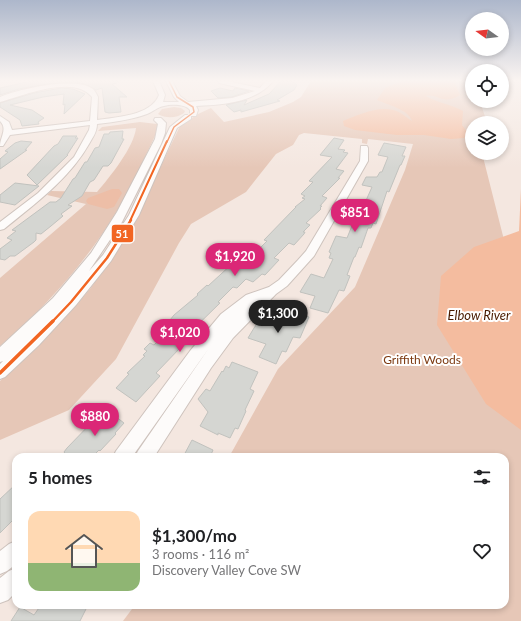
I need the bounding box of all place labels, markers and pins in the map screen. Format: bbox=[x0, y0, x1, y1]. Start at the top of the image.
pin: $851 bbox=[331, 199, 379, 233]
pin: $1,920 bbox=[202, 243, 268, 277]
pin: $1,300 bbox=[245, 300, 311, 334]
pin: $1,020 bbox=[147, 319, 213, 353]
pin: $880 bbox=[71, 403, 119, 437]

